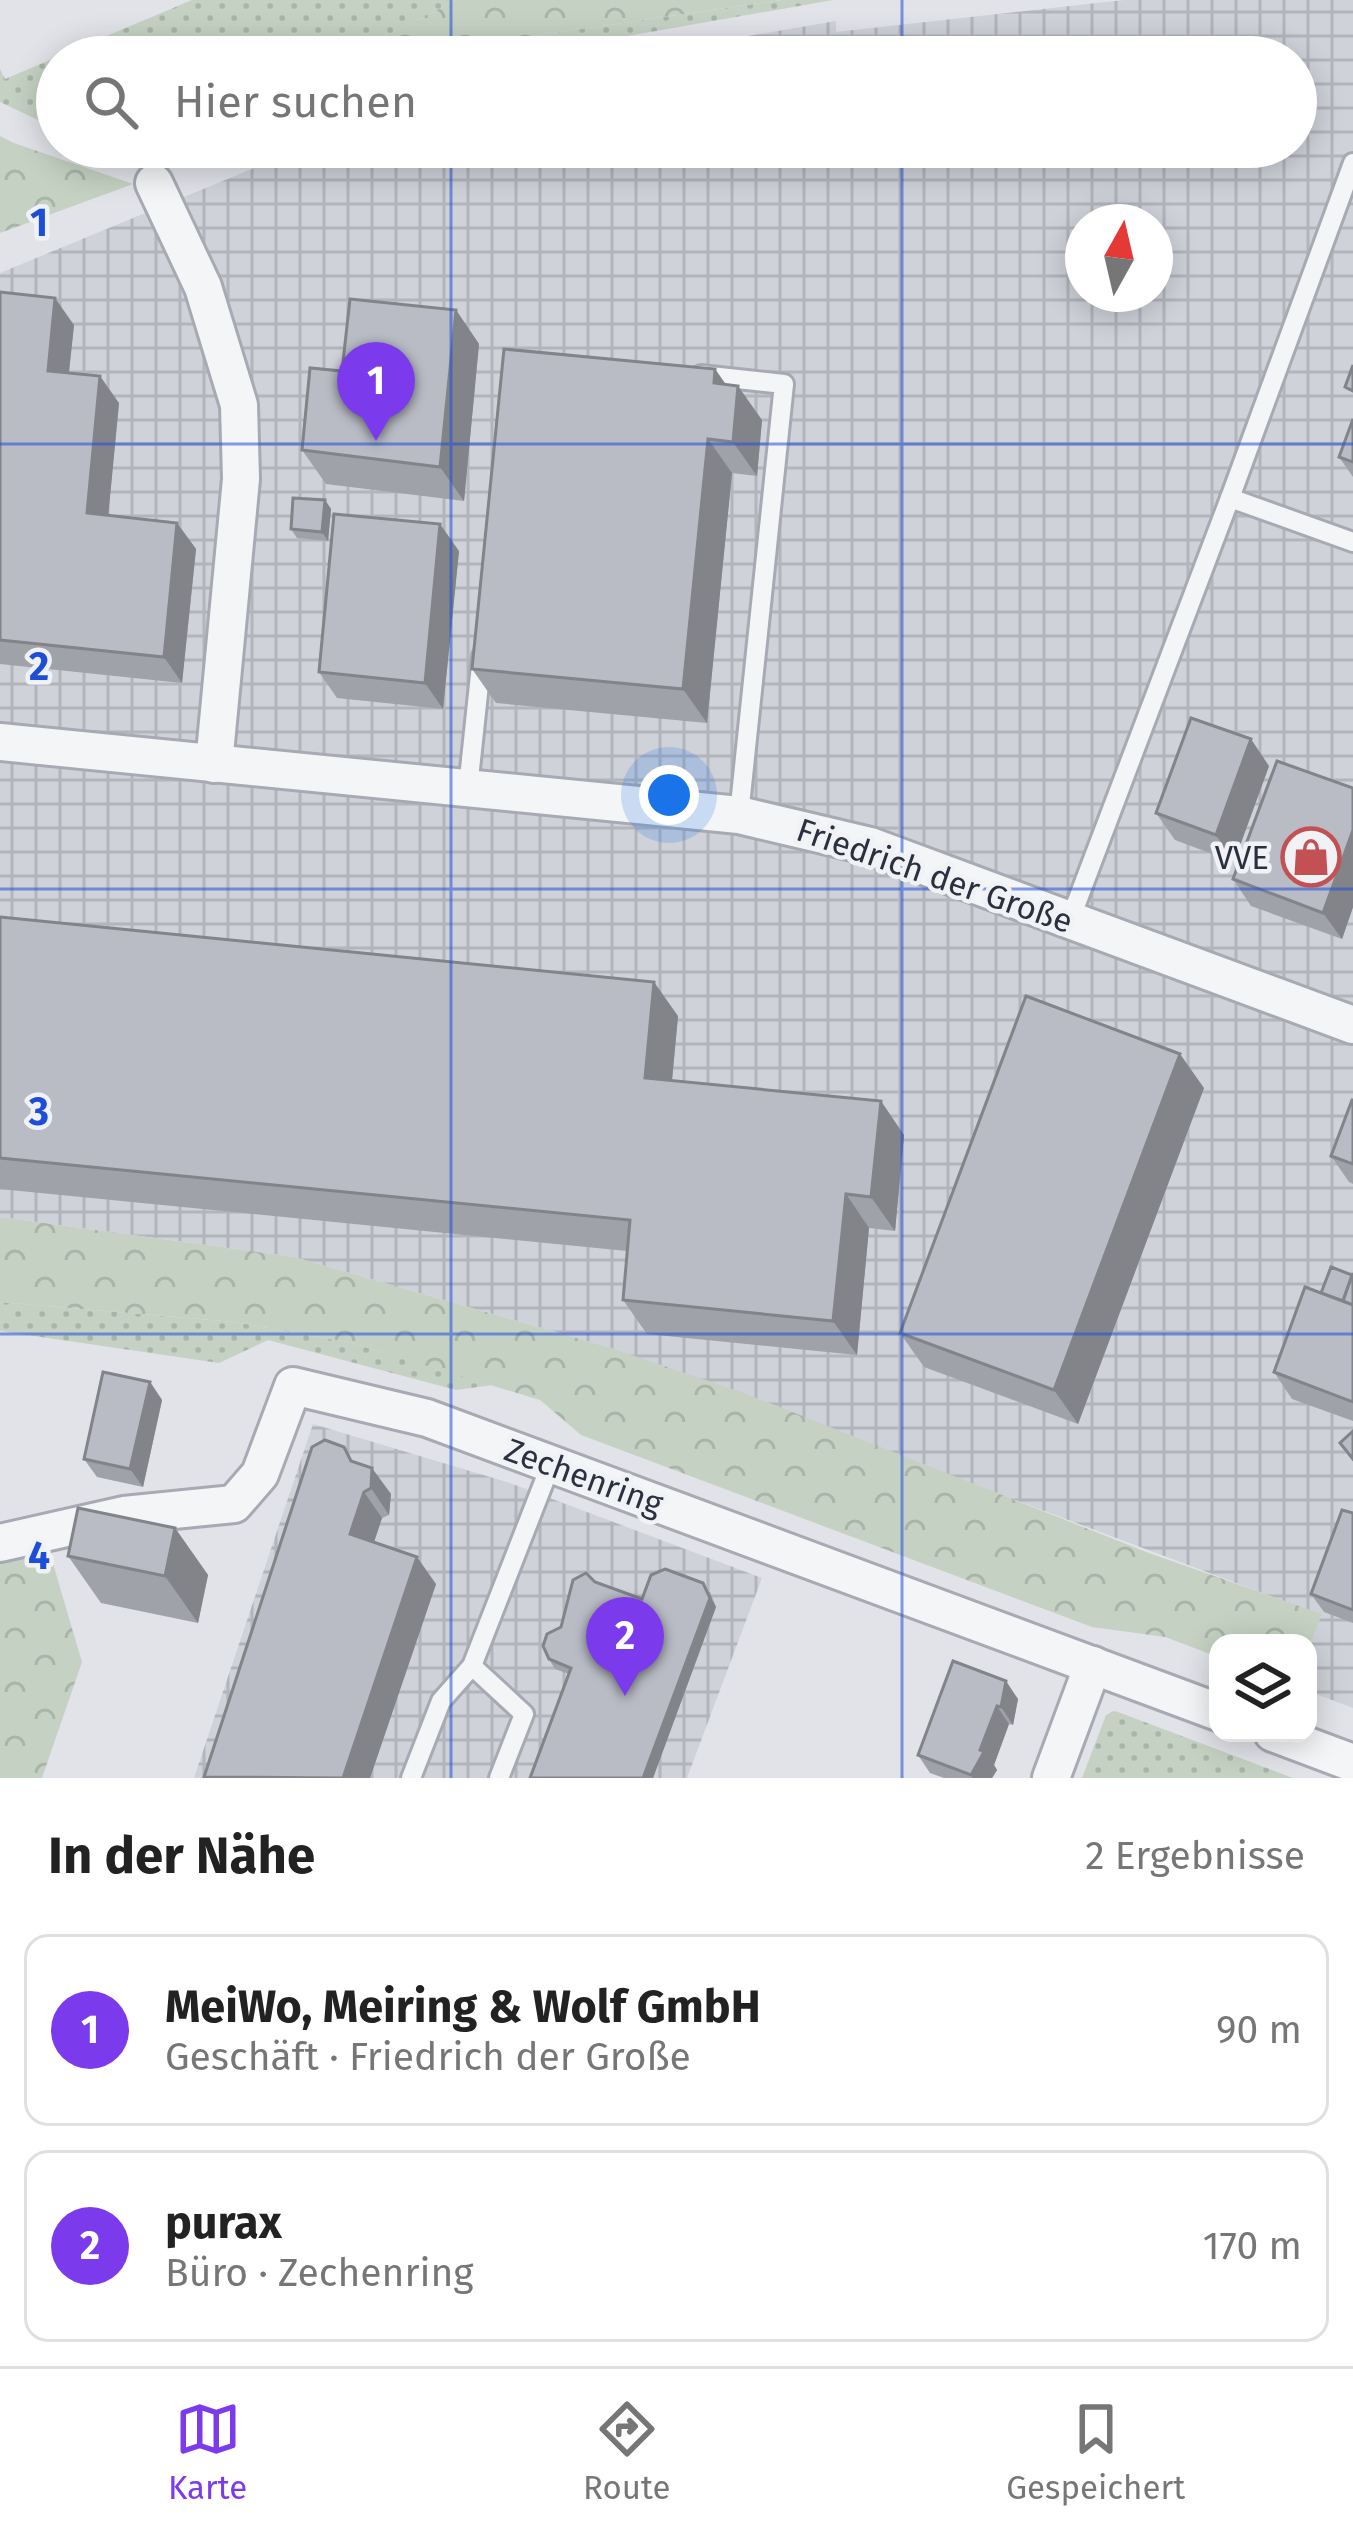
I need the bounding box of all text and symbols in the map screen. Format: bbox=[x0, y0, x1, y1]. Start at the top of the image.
search box bbox=[36, 36, 1317, 168]
icon: search bbox=[78, 69, 144, 135]
text: Hier suchen bbox=[174, 75, 417, 129]
text: 1 bbox=[30, 200, 48, 246]
north arrow bbox=[1065, 204, 1173, 312]
pin: 1 bbox=[337, 342, 415, 441]
text: 2 bbox=[29, 644, 49, 690]
your location bbox=[639, 765, 699, 825]
street label: Friedrich der Große bbox=[791, 810, 1078, 942]
shop icon: VVE bbox=[1280, 826, 1342, 888]
place label: VVE bbox=[1215, 838, 1269, 878]
text: 3 bbox=[28, 1089, 49, 1135]
street label: Zechenring bbox=[499, 1430, 669, 1524]
text: 4 bbox=[28, 1533, 50, 1579]
pin: 2 bbox=[586, 1597, 664, 1696]
map controls bbox=[1209, 1634, 1317, 1742]
button: layers bbox=[1209, 1634, 1317, 1742]
text: In der Nähe bbox=[48, 1825, 315, 1887]
text: 2 Ergebnisse bbox=[1085, 1833, 1305, 1879]
text: MeiWo, Meiring & Wolf GmbH bbox=[165, 1980, 761, 2034]
text: 1 bbox=[81, 2007, 99, 2053]
text: 90 m bbox=[1216, 2007, 1302, 2053]
text: Geschäft · Friedrich der Große bbox=[165, 2034, 691, 2080]
text: purax bbox=[165, 2196, 282, 2250]
text: 2 bbox=[80, 2223, 100, 2269]
text: 170 m bbox=[1203, 2223, 1302, 2269]
text: Büro · Zechenring bbox=[165, 2250, 474, 2296]
tab: Karte bbox=[168, 2396, 247, 2508]
tab: Route bbox=[583, 2396, 670, 2508]
tab: Gespeichert bbox=[1006, 2396, 1185, 2508]

